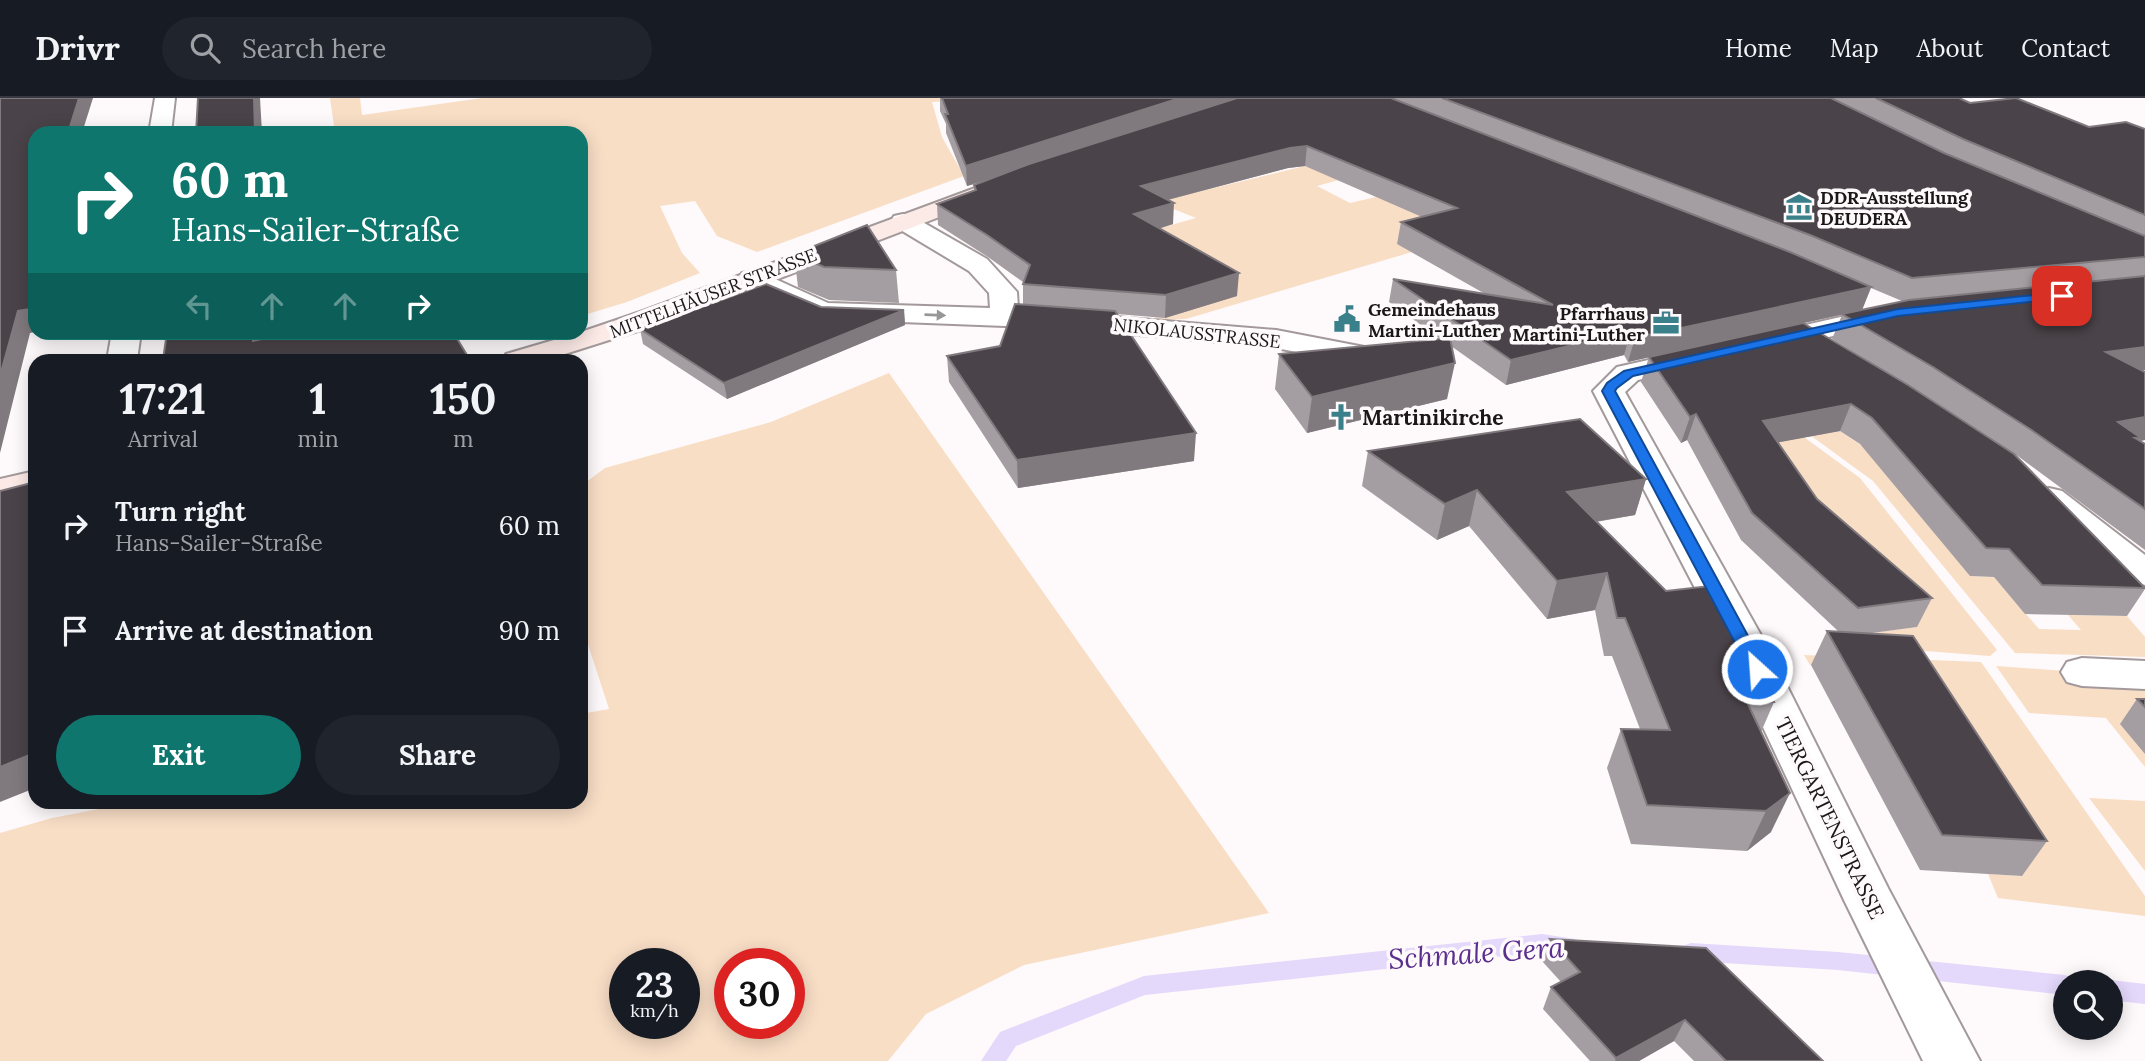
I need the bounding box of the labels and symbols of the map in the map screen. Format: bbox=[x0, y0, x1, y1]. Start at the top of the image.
place label: DDR-Ausstellung DEUDERA bbox=[1820, 186, 1969, 230]
museum icon: DDR-Ausstellung DEUDERA bbox=[1784, 192, 1814, 222]
street label: MITTELHÄUSER STRASSE bbox=[606, 243, 820, 343]
pin bbox=[2032, 266, 2092, 326]
place label: Gemeindehaus Martini-Luther bbox=[1368, 298, 1501, 342]
place label: Pfarrhaus Martini-Luther bbox=[1512, 302, 1645, 346]
public building icon: Gemeindehaus Martini-Luther bbox=[1332, 304, 1362, 334]
office icon: Pfarrhaus Martini-Luther bbox=[1651, 308, 1681, 338]
one-way arrow bbox=[924, 309, 946, 321]
street label: NIKOLAUSSTRASSE bbox=[1112, 313, 1282, 353]
church icon: Martinikirche bbox=[1326, 402, 1356, 432]
place label: Martinikirche bbox=[1362, 404, 1504, 431]
position arrow bbox=[1720, 632, 1794, 706]
street label: TIERGARTENSTRASSE bbox=[1769, 713, 1891, 923]
water label: Schmale Gera bbox=[1387, 929, 1566, 977]
speed limit sign: 30 bbox=[714, 948, 805, 1039]

